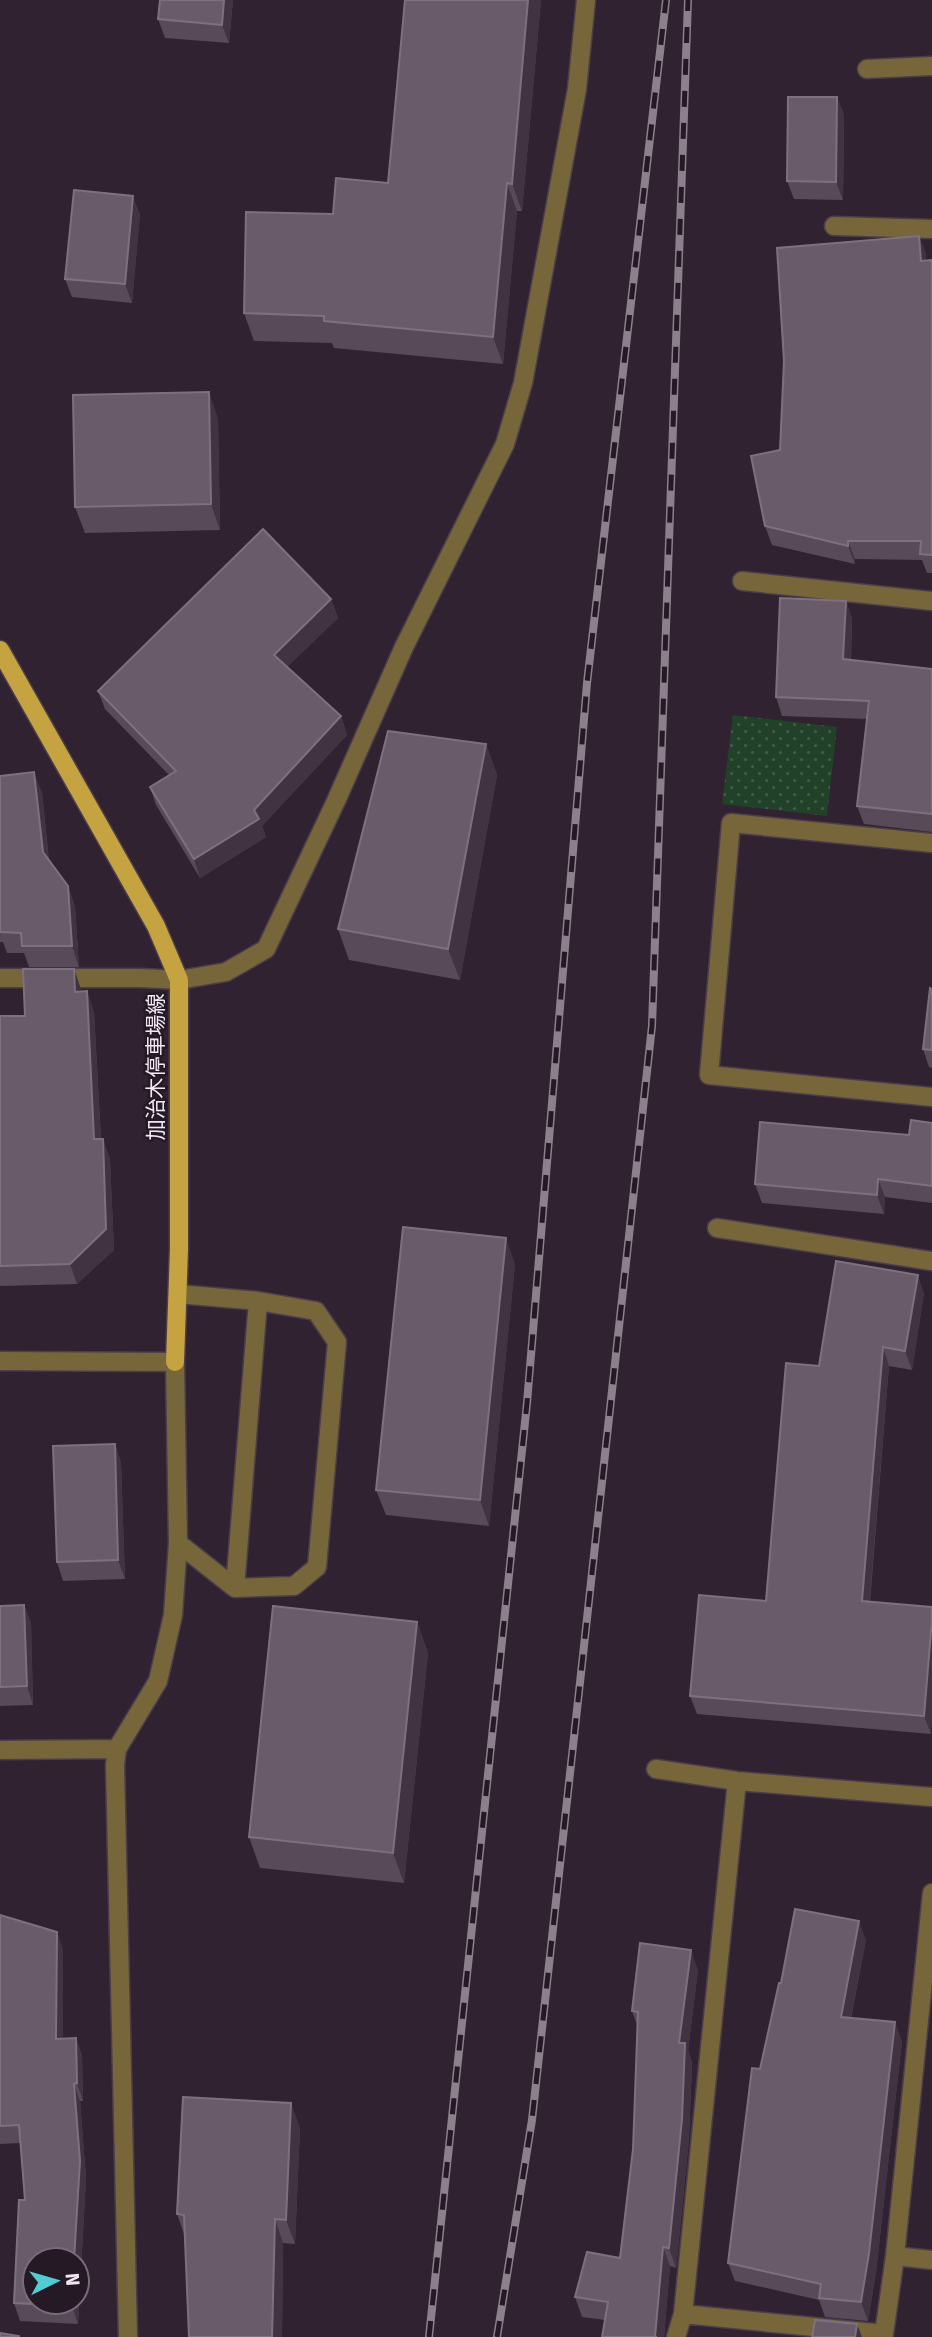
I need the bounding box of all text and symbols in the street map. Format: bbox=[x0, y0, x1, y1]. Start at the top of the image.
street label: 加治木停車場線 bbox=[143, 994, 169, 1141]
north arrow bbox=[21, 2246, 91, 2316]
text: N bbox=[60, 2272, 84, 2287]

